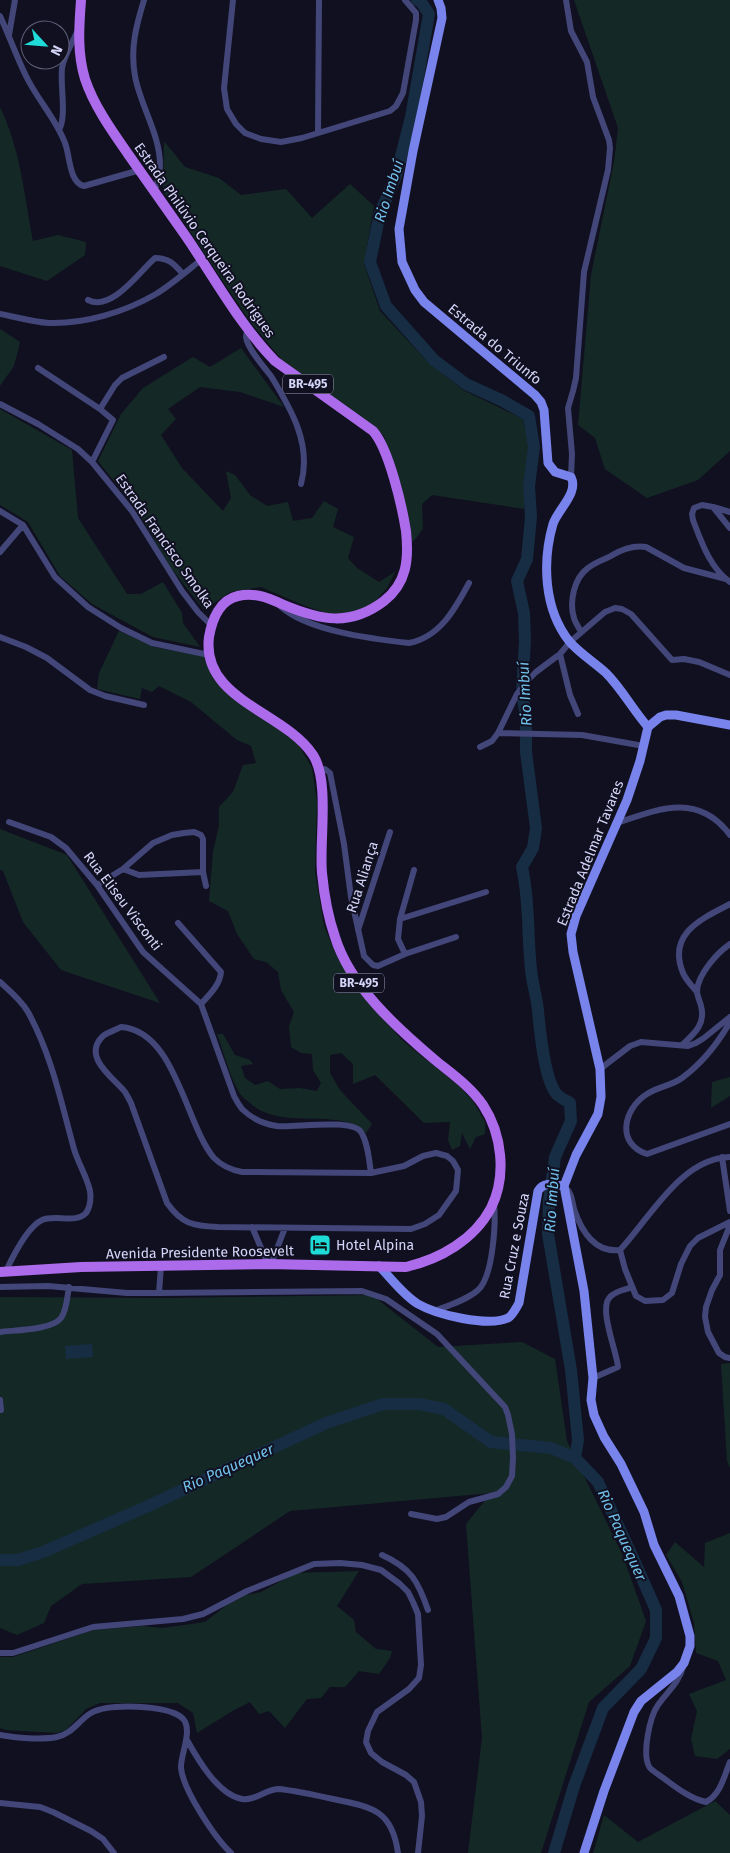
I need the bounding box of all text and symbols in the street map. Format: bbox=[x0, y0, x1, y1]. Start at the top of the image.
north arrow bbox=[20, 20, 70, 70]
text: N bbox=[47, 43, 66, 58]
street label: Estrada Philúvio Cerqueira Rodrigues bbox=[130, 139, 279, 342]
water label: Rio Imbuí bbox=[370, 157, 408, 224]
street label: Estrada do Triunfo bbox=[444, 300, 545, 388]
road number: BR-495 bbox=[283, 374, 333, 394]
street label: Estrada Francisco Smolka bbox=[112, 471, 218, 612]
water label: Rio Imbuí bbox=[514, 661, 536, 727]
street label: Estrada Adelmar Tavares bbox=[553, 778, 628, 928]
street label: Rua Aliança bbox=[343, 839, 382, 915]
street label: Rua Eliseu Visconti bbox=[80, 848, 165, 954]
road number: BR-495 bbox=[334, 974, 384, 992]
water label: Rio Imbuí bbox=[541, 1166, 563, 1233]
street label: Rua Cruz e Souza bbox=[496, 1192, 533, 1301]
hotel icon: Hotel Alpina bbox=[308, 1233, 332, 1257]
place label: Hotel Alpina bbox=[336, 1237, 414, 1254]
street label: Avenida Presidente Roosevelt bbox=[106, 1242, 295, 1263]
water label: Rio Paquequer bbox=[180, 1439, 278, 1496]
water label: Rio Paquequer bbox=[594, 1487, 651, 1585]

